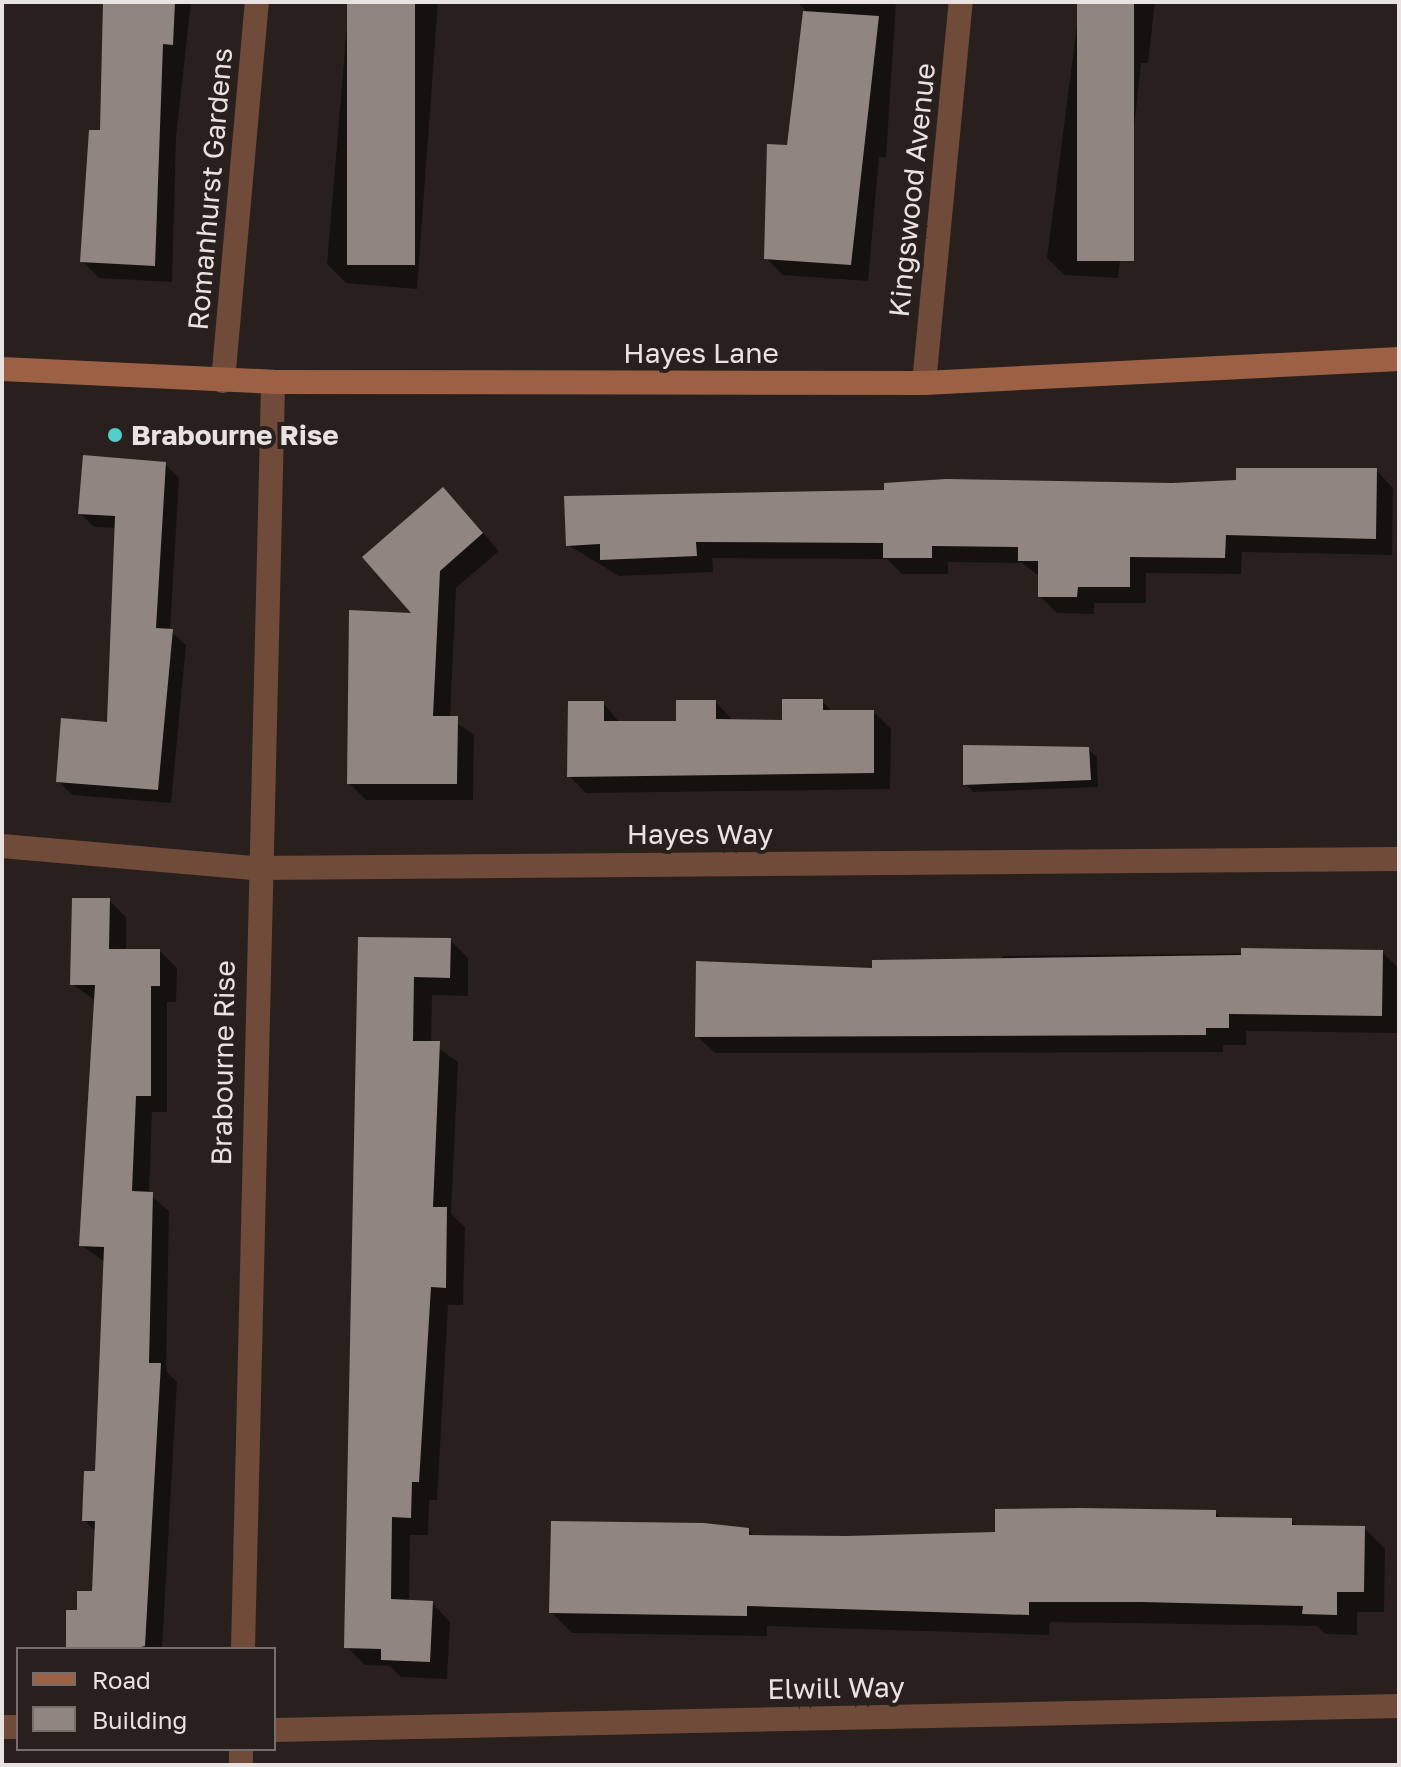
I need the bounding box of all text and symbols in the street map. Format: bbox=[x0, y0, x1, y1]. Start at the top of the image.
street label: Romanhurst Gardens bbox=[181, 46, 239, 332]
street label: Kingswood Avenue bbox=[882, 61, 942, 319]
street label: Hayes Lane bbox=[623, 336, 779, 370]
place label: Brabourne Rise bbox=[131, 418, 339, 452]
marker: Brabourne Rise bbox=[106, 426, 124, 444]
street label: Hayes Way bbox=[627, 817, 773, 851]
street label: Brabourne Rise bbox=[204, 960, 242, 1166]
legend bbox=[16, 1647, 276, 1751]
text: Road bbox=[92, 1665, 151, 1694]
street label: Elwill Way bbox=[767, 1670, 905, 1706]
text: Building bbox=[92, 1705, 187, 1734]

